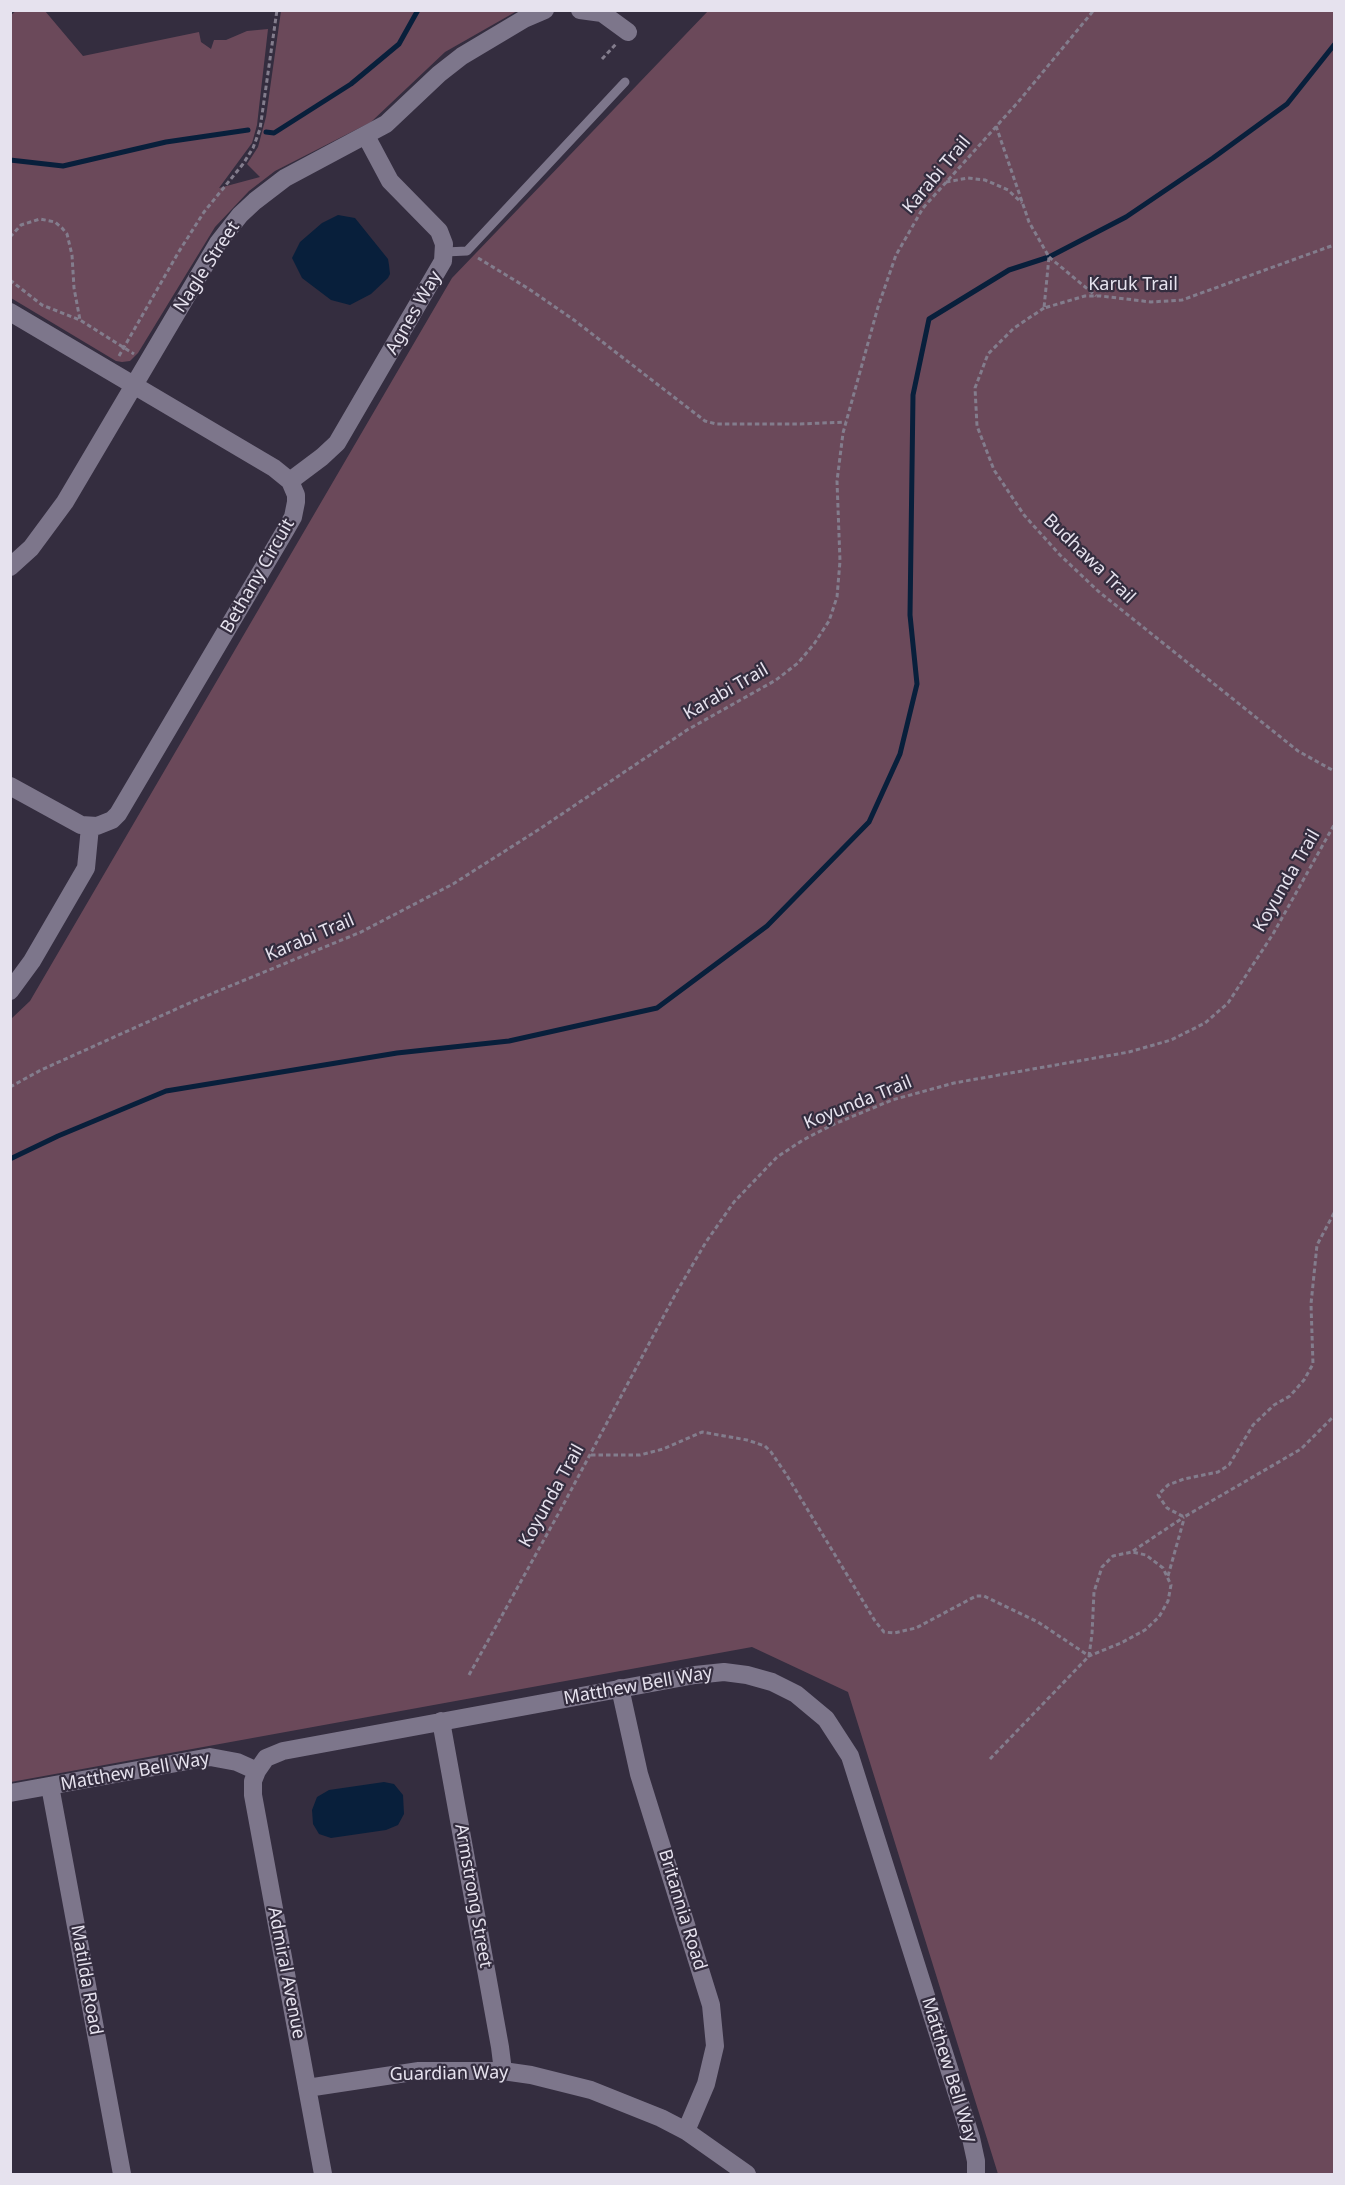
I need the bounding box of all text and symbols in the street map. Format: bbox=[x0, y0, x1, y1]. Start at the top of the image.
street label: Karabi Trail bbox=[898, 132, 976, 218]
street label: Nagle Street bbox=[169, 217, 245, 317]
street label: Agnes Way bbox=[381, 267, 447, 359]
street label: Karuk Trail bbox=[1088, 274, 1178, 296]
street label: Budhawa Trail bbox=[1038, 510, 1140, 608]
street label: Bethany Circuit bbox=[217, 515, 299, 637]
street label: Karabi Trail bbox=[680, 659, 772, 725]
street label: Koyunda Trail bbox=[1249, 826, 1325, 936]
street label: Karabi Trail bbox=[262, 910, 358, 966]
street label: Koyunda Trail bbox=[801, 1072, 915, 1134]
street label: Koyunda Trail bbox=[515, 1441, 589, 1551]
street label: Matthew Bell Way bbox=[562, 1662, 714, 1710]
street label: Matthew Bell Way bbox=[59, 1748, 211, 1796]
street label: Armstrong Street bbox=[450, 1822, 496, 1970]
street label: Britannia Road bbox=[653, 1847, 711, 1973]
street label: Admiral Avenue bbox=[263, 1905, 309, 2041]
street label: Matilda Road bbox=[66, 1923, 106, 2037]
street label: Matthew Bell Way bbox=[917, 1995, 981, 2145]
street label: Guardian Way bbox=[389, 2062, 509, 2086]

